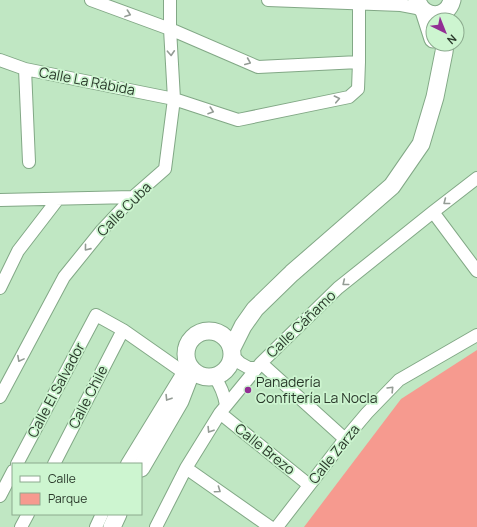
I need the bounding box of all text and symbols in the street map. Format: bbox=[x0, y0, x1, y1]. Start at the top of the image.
one-way arrow bbox=[124, 9, 131, 17]
north arrow bbox=[425, 12, 465, 52]
text: N bbox=[444, 31, 460, 48]
one-way arrow bbox=[167, 50, 176, 56]
one-way arrow bbox=[244, 58, 251, 66]
street label: Calle La Rábida bbox=[38, 62, 137, 99]
one-way arrow bbox=[334, 96, 340, 104]
one-way arrow bbox=[207, 107, 214, 115]
street label: Calle Cuba bbox=[92, 177, 155, 240]
one-way arrow bbox=[444, 197, 451, 204]
one-way arrow bbox=[85, 244, 92, 251]
one-way arrow bbox=[342, 279, 349, 286]
street label: Calle Cáñamo bbox=[262, 286, 339, 361]
street label: Calle El Salvador bbox=[22, 339, 89, 441]
one-way arrow bbox=[18, 355, 25, 362]
street label: Calle Chile bbox=[64, 362, 112, 432]
place label: Panadería Confitería La Nocla bbox=[256, 372, 378, 407]
marker: Panadería Confitería La Nocla bbox=[243, 385, 253, 395]
one-way arrow bbox=[386, 386, 393, 393]
one-way arrow bbox=[165, 394, 172, 401]
street label: Calle Brezo bbox=[231, 419, 299, 479]
street label: Calle Zarza bbox=[304, 420, 363, 487]
one-way arrow bbox=[207, 426, 215, 433]
legend bbox=[12, 463, 142, 515]
text: Calle bbox=[48, 470, 76, 487]
one-way arrow bbox=[214, 486, 221, 493]
text: Parque bbox=[48, 490, 87, 507]

